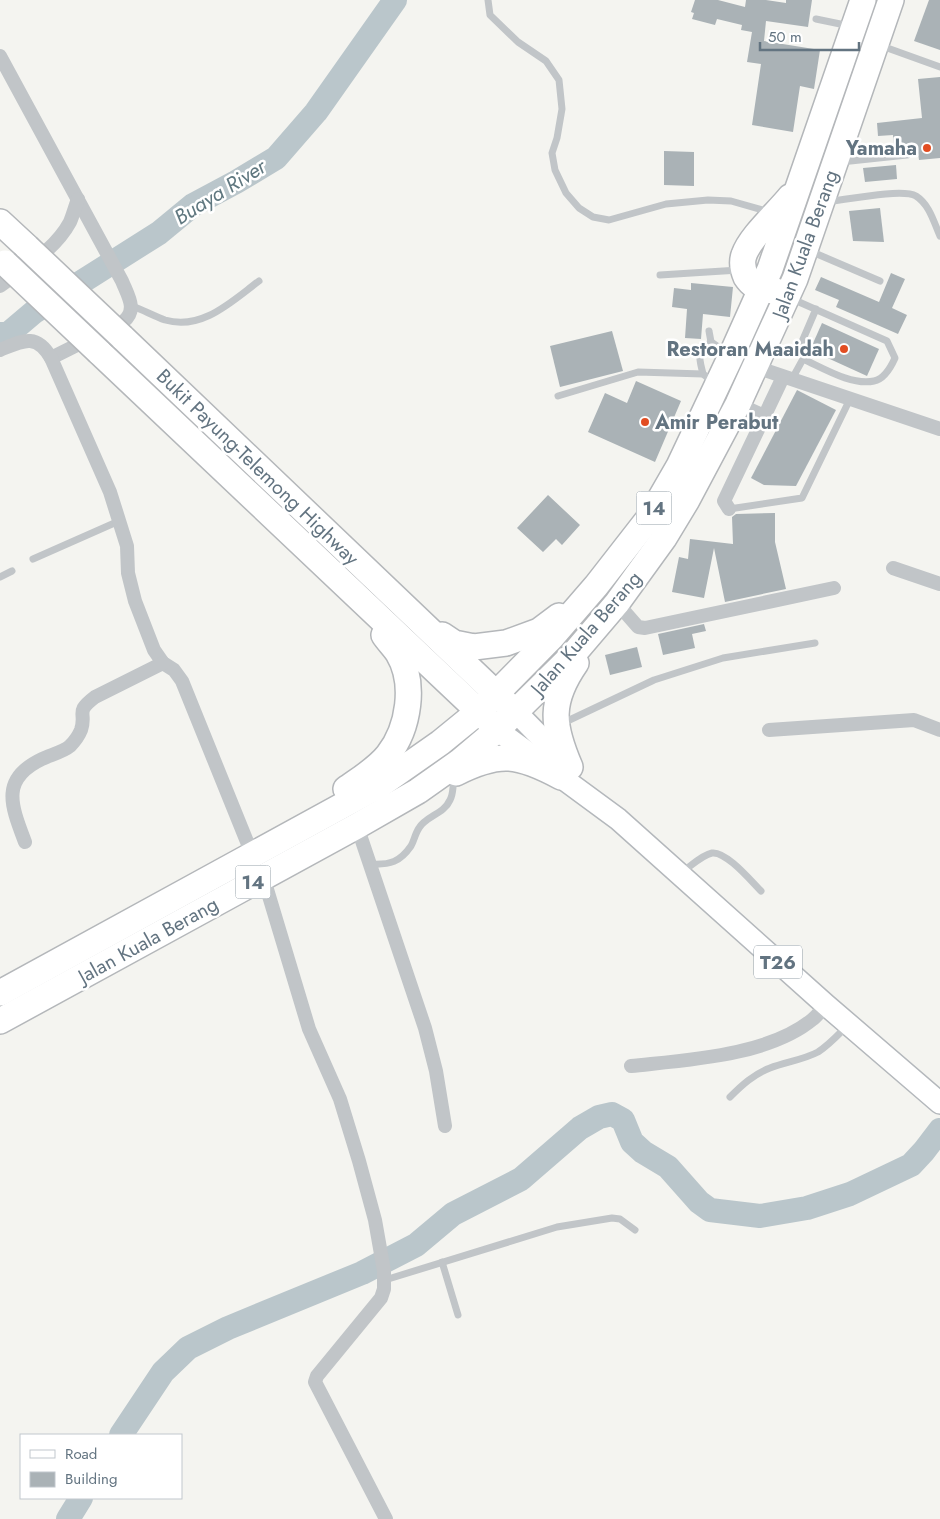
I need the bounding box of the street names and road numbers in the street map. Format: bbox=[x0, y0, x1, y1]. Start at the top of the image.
street label: Jalan Kuala Berang bbox=[764, 166, 846, 325]
street label: Bukit Payung-Telemong Highway bbox=[150, 362, 366, 572]
road number: 14 bbox=[636, 492, 672, 524]
street label: Jalan Kuala Berang bbox=[522, 565, 649, 704]
road number: 14 bbox=[236, 866, 270, 899]
street label: Jalan Kuala Berang bbox=[70, 890, 224, 992]
road number: T26 bbox=[754, 946, 802, 979]

